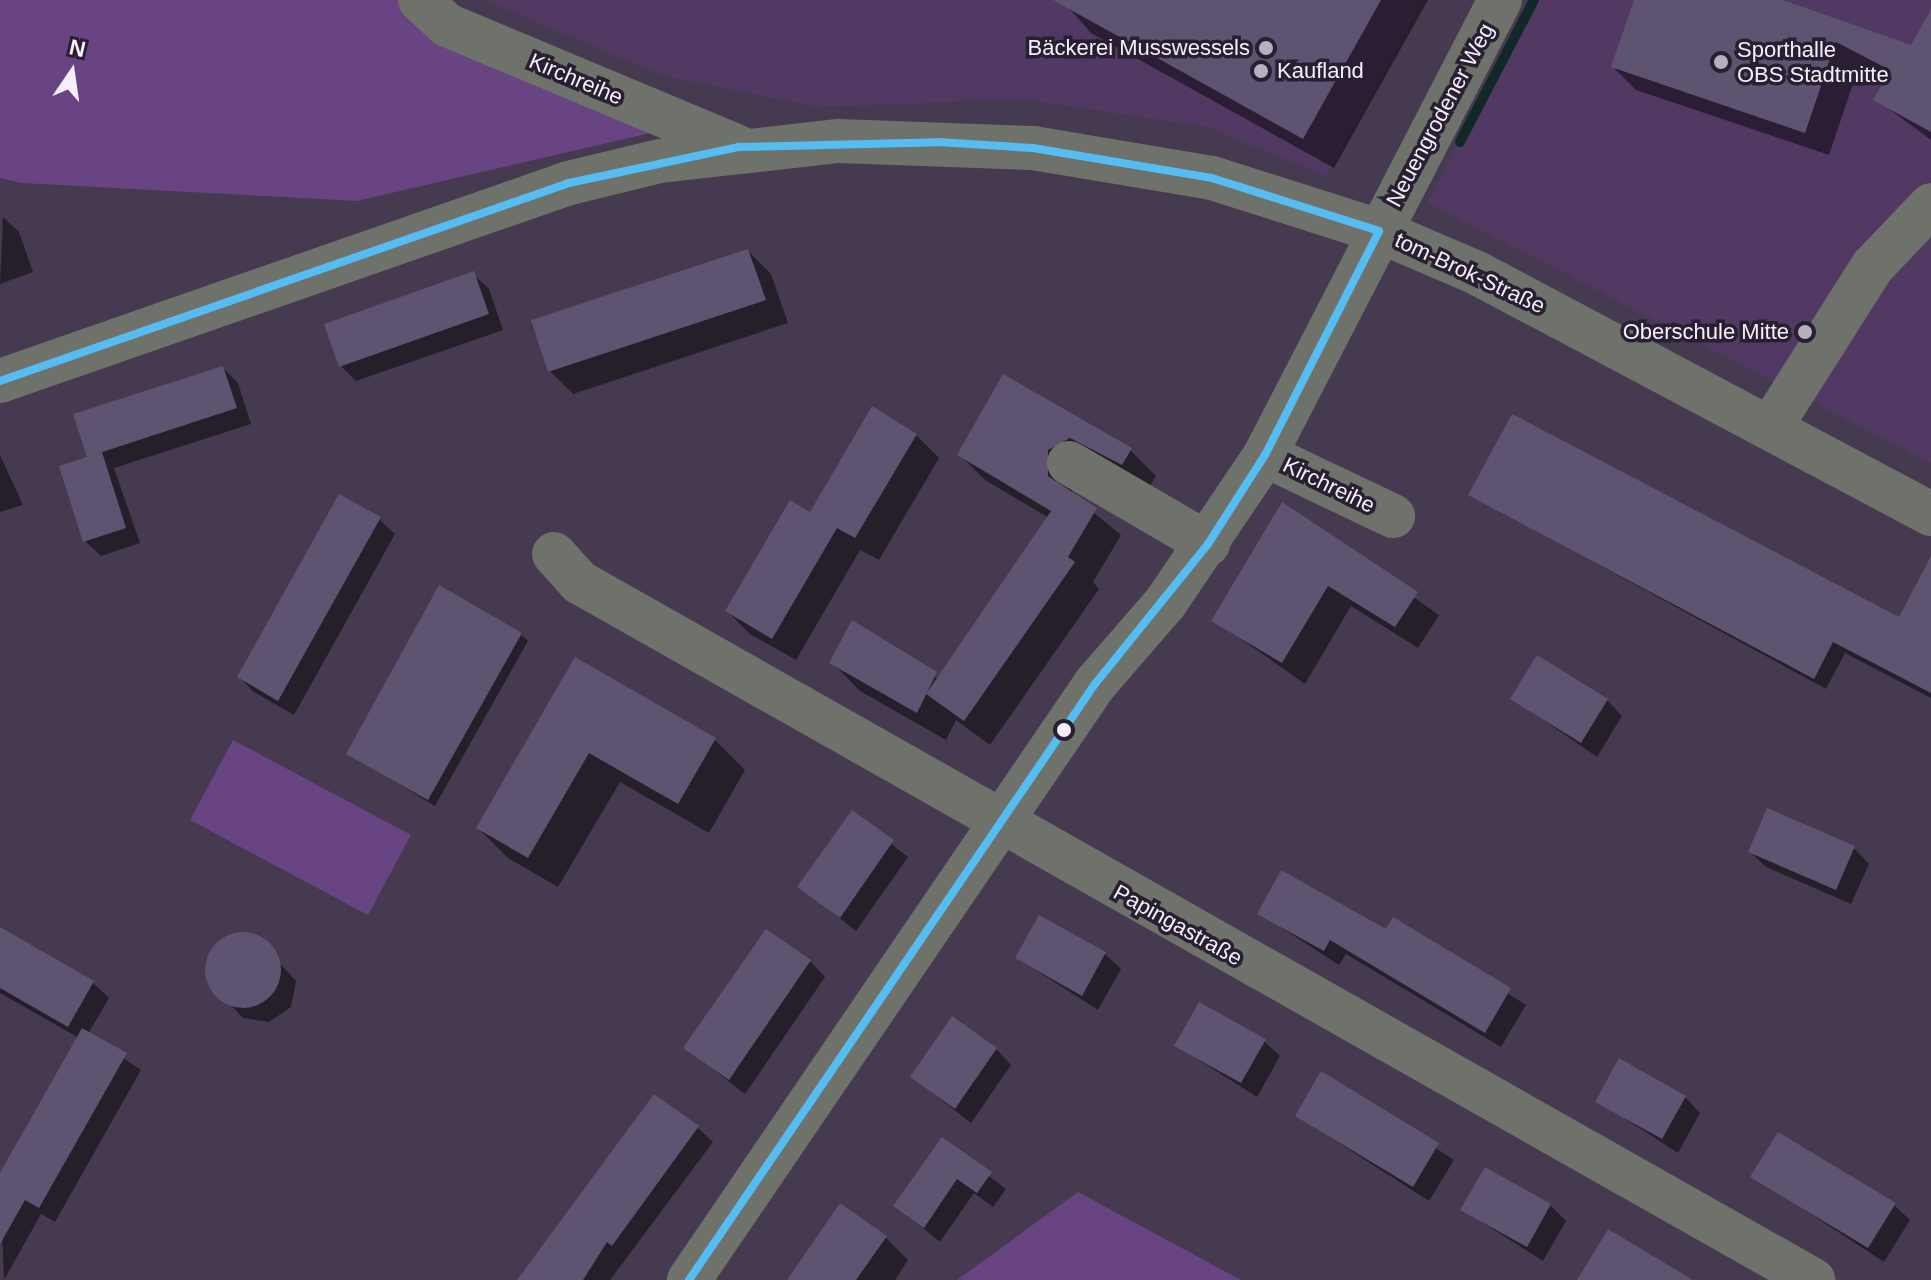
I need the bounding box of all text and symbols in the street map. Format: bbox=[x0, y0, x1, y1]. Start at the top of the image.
street label: Neuengrodener Weg bbox=[1380, 19, 1500, 211]
north arrow bbox=[32, 32, 112, 112]
text: N bbox=[67, 34, 88, 62]
place label: Bäckerei Musswessels bbox=[1027, 35, 1250, 61]
place label: Sporthalle OBS Stadtmitte bbox=[1737, 36, 1889, 88]
marker: Bäckerei Musswessels bbox=[1257, 39, 1275, 57]
street label: Kirchreihe bbox=[525, 47, 627, 111]
marker: Sporthalle OBS Stadtmitte bbox=[1712, 53, 1730, 71]
place label: Kaufland bbox=[1277, 58, 1364, 84]
marker: Kaufland bbox=[1252, 62, 1270, 80]
street label: tom-Brok-Straße bbox=[1391, 227, 1549, 319]
place label: Oberschule Mitte bbox=[1623, 319, 1789, 345]
marker: Oberschule Mitte bbox=[1796, 323, 1814, 341]
street label: Kirchreihe bbox=[1279, 451, 1379, 519]
unlabelled marker bbox=[1056, 722, 1072, 738]
street label: Papingastraße bbox=[1109, 879, 1247, 971]

